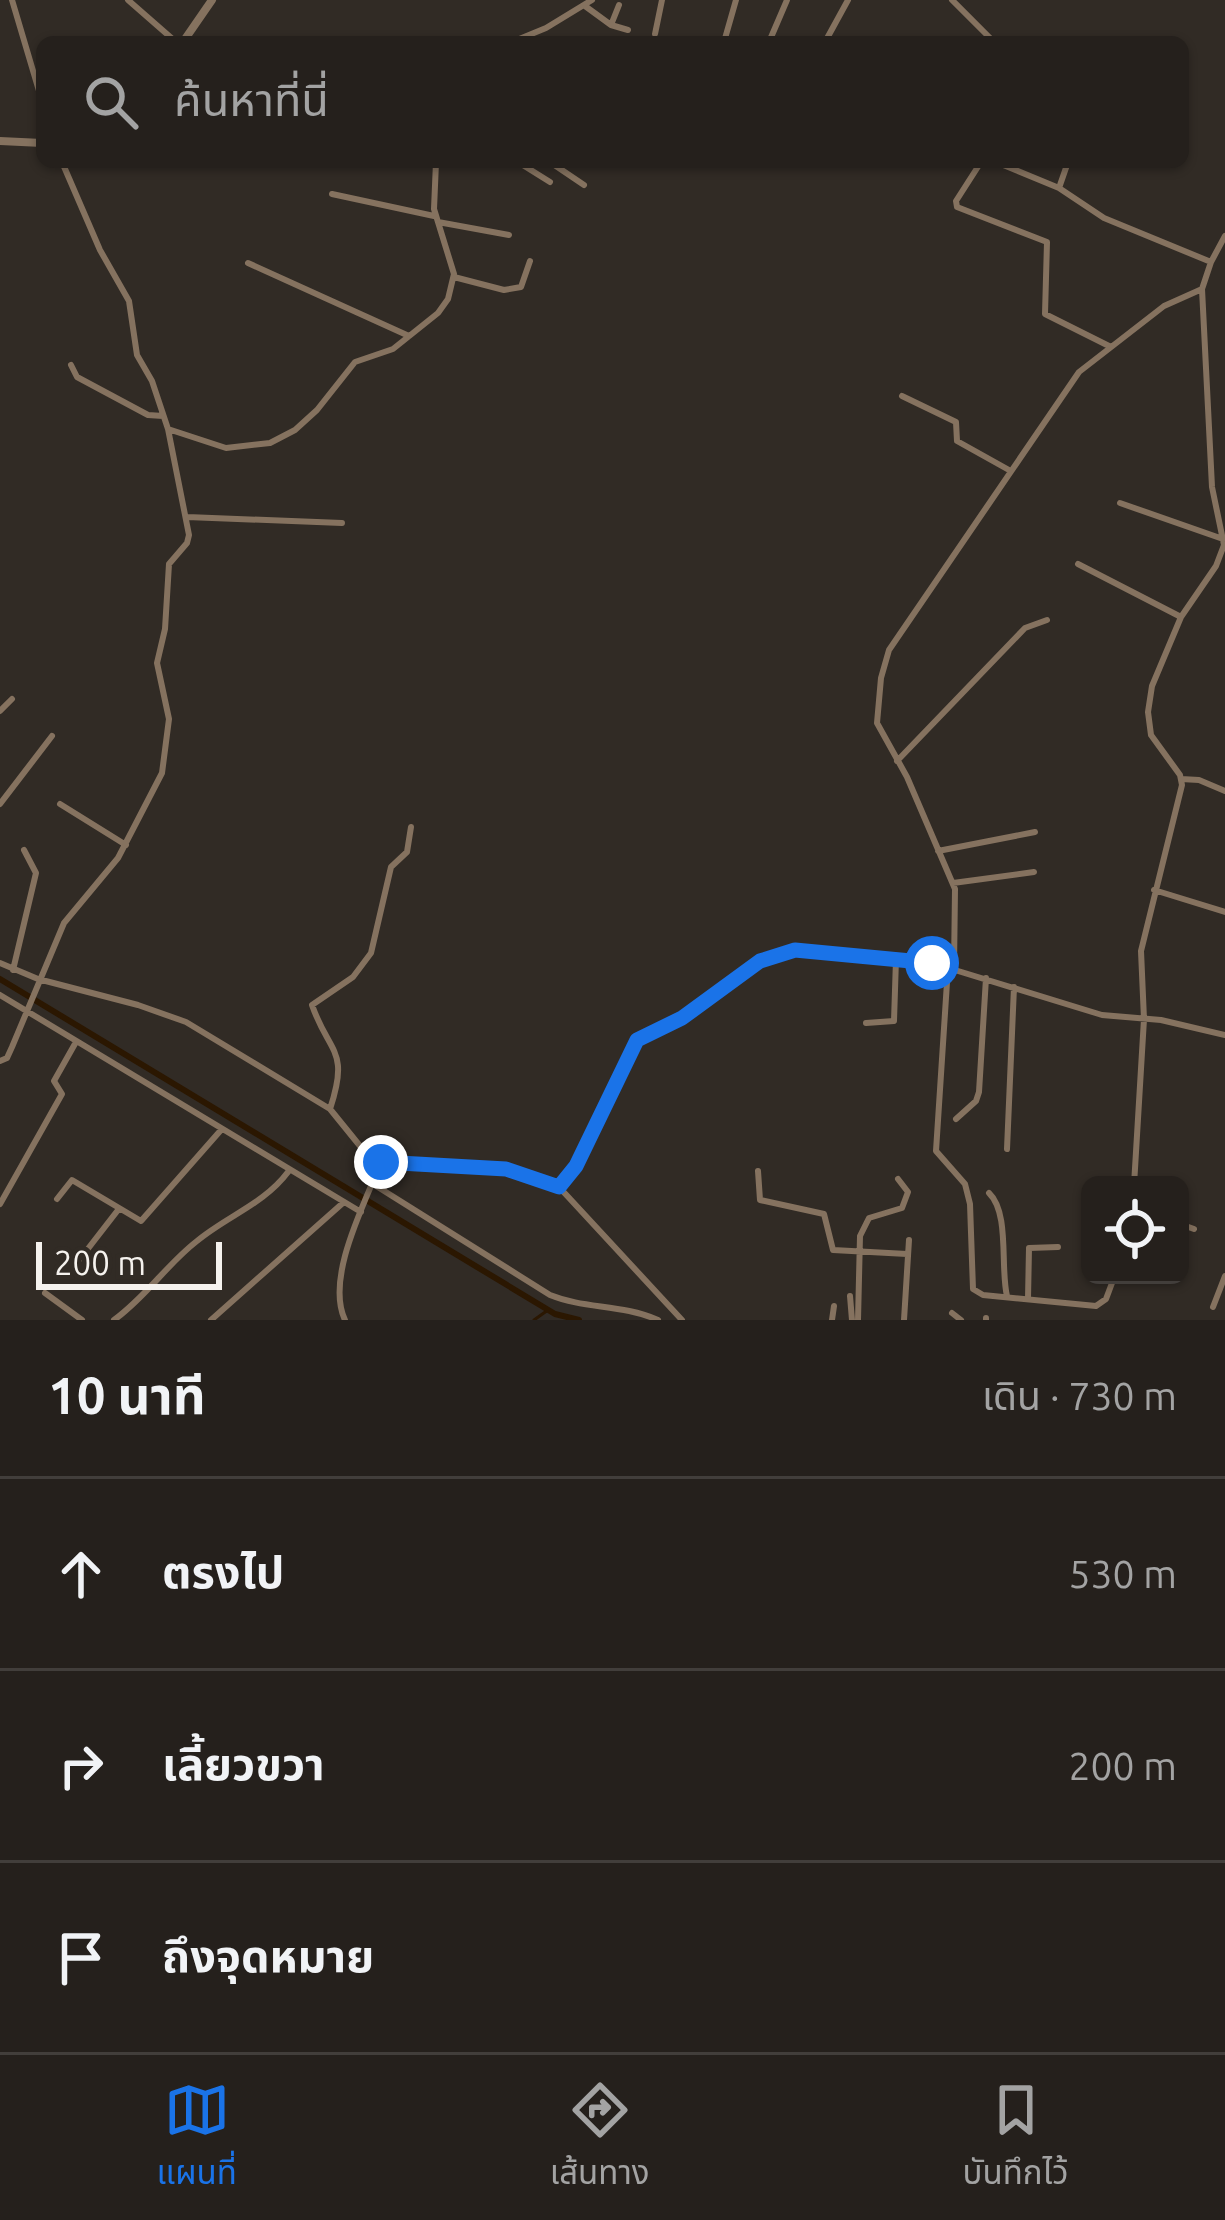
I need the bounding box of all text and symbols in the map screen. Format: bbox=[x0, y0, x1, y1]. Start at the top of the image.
search box bbox=[36, 36, 1189, 168]
icon: search bbox=[78, 69, 144, 135]
text: ค้นหาที่นี่ bbox=[174, 74, 329, 125]
route start bbox=[905, 936, 959, 990]
route end bbox=[354, 1135, 408, 1189]
map controls bbox=[1081, 1176, 1189, 1284]
button: locate bbox=[1081, 1176, 1189, 1284]
scale bar bbox=[36, 1236, 222, 1289]
text: 200 m bbox=[54, 1244, 146, 1281]
text: 10 นาที bbox=[48, 1366, 206, 1424]
text: เดิน · 730 m bbox=[982, 1374, 1177, 1417]
icon: ahead bbox=[48, 1541, 114, 1607]
text: ตรงไป bbox=[162, 1546, 284, 1597]
text: 530 m bbox=[1068, 1552, 1177, 1595]
icon: right bbox=[48, 1733, 114, 1799]
text: เลี้ยวขวา bbox=[162, 1738, 325, 1789]
text: 200 m bbox=[1068, 1744, 1177, 1787]
icon: arrive bbox=[48, 1925, 114, 1991]
text: ถึงจุดหมาย bbox=[162, 1930, 374, 1981]
tab: แผนที่ bbox=[156, 2077, 237, 2199]
tab: เส้นทาง bbox=[550, 2077, 650, 2199]
tab: บันทึกไว้ bbox=[963, 2077, 1069, 2199]

